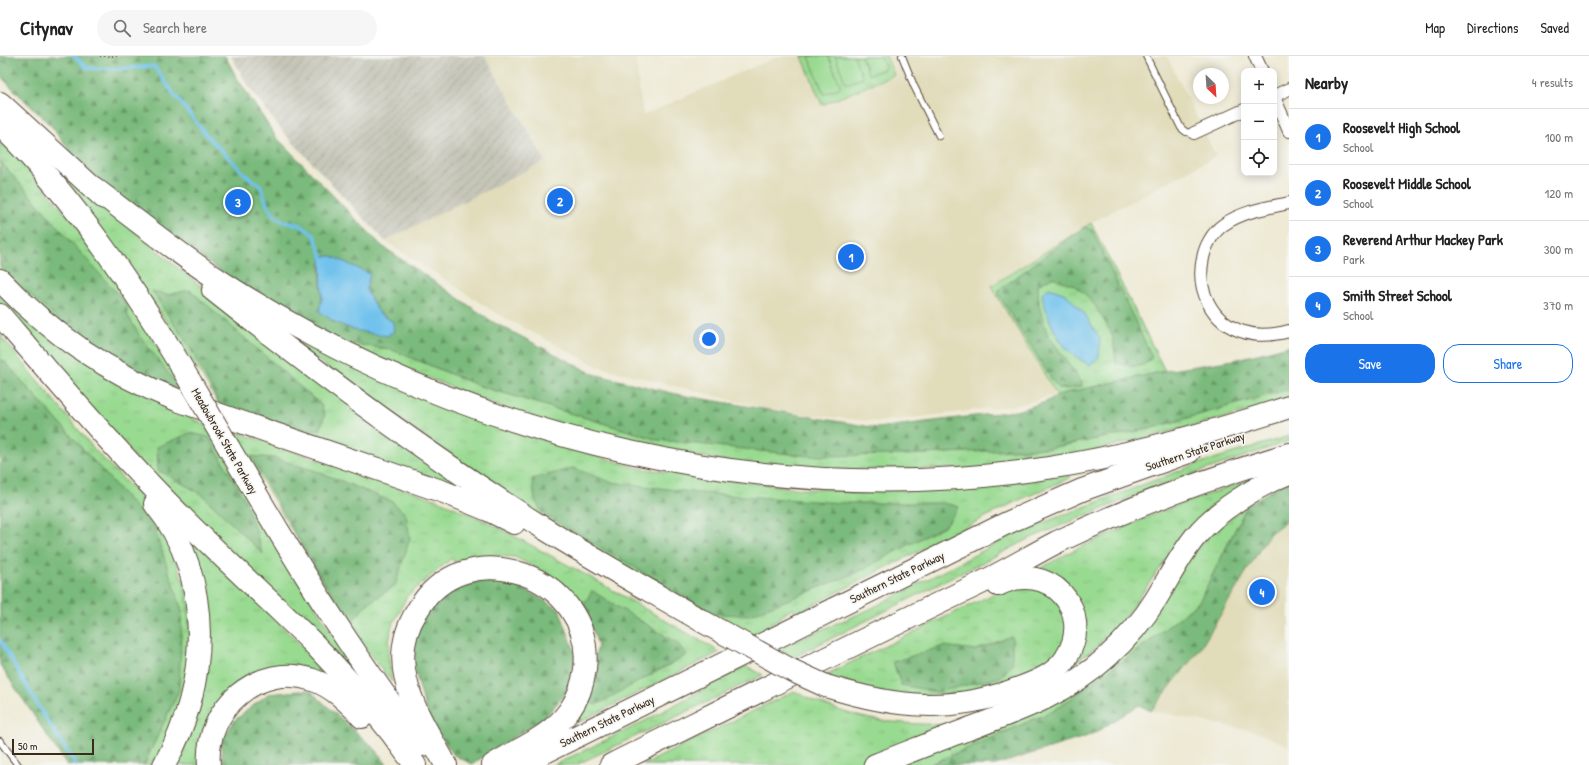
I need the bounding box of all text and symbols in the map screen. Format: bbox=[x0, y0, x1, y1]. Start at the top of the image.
search box bbox=[97, 10, 377, 46]
text: Citynav bbox=[20, 15, 73, 41]
icon: search bbox=[111, 17, 133, 39]
text: Search here bbox=[143, 17, 207, 38]
text: Map bbox=[1425, 18, 1445, 37]
text: Directions bbox=[1467, 18, 1518, 37]
text: Saved bbox=[1540, 18, 1569, 37]
north arrow bbox=[1193, 68, 1229, 104]
map controls bbox=[1241, 68, 1277, 176]
button: + bbox=[1241, 68, 1277, 104]
text: Nearby bbox=[1305, 71, 1348, 94]
text: 4 results bbox=[1532, 73, 1573, 91]
button: − bbox=[1241, 104, 1277, 140]
text: Roosevelt High School bbox=[1343, 117, 1460, 138]
text: 1 bbox=[1316, 128, 1320, 146]
text: 100 m bbox=[1545, 128, 1573, 146]
text: School bbox=[1343, 138, 1373, 156]
button: locate bbox=[1241, 140, 1277, 176]
text: Roosevelt Middle School bbox=[1343, 173, 1471, 194]
text: 2 bbox=[1315, 184, 1321, 202]
text: 120 m bbox=[1545, 184, 1573, 202]
pin: 2 bbox=[547, 186, 573, 216]
pin: 3 bbox=[225, 187, 251, 217]
text: School bbox=[1343, 194, 1373, 212]
text: Reverend Arthur Mackey Park bbox=[1343, 229, 1503, 250]
text: 3 bbox=[1315, 240, 1321, 258]
text: 300 m bbox=[1544, 240, 1573, 258]
pin: 1 bbox=[838, 242, 864, 272]
text: Park bbox=[1343, 250, 1365, 268]
text: Smith Street School bbox=[1343, 285, 1452, 306]
text: 4 bbox=[1316, 296, 1320, 314]
text: 370 m bbox=[1543, 296, 1573, 314]
text: School bbox=[1343, 306, 1373, 324]
your location bbox=[699, 329, 719, 349]
button: Save bbox=[1305, 344, 1435, 383]
button: Share bbox=[1443, 344, 1573, 383]
street label: Meadowbrook State Parkway bbox=[188, 385, 262, 497]
street label: Southern State Parkway bbox=[1143, 427, 1247, 475]
street label: Southern State Parkway bbox=[847, 547, 947, 607]
pin: 4 bbox=[1249, 577, 1275, 607]
street label: Southern State Parkway bbox=[557, 691, 657, 751]
scale bar bbox=[12, 737, 94, 756]
text: 50 m bbox=[18, 739, 38, 753]

